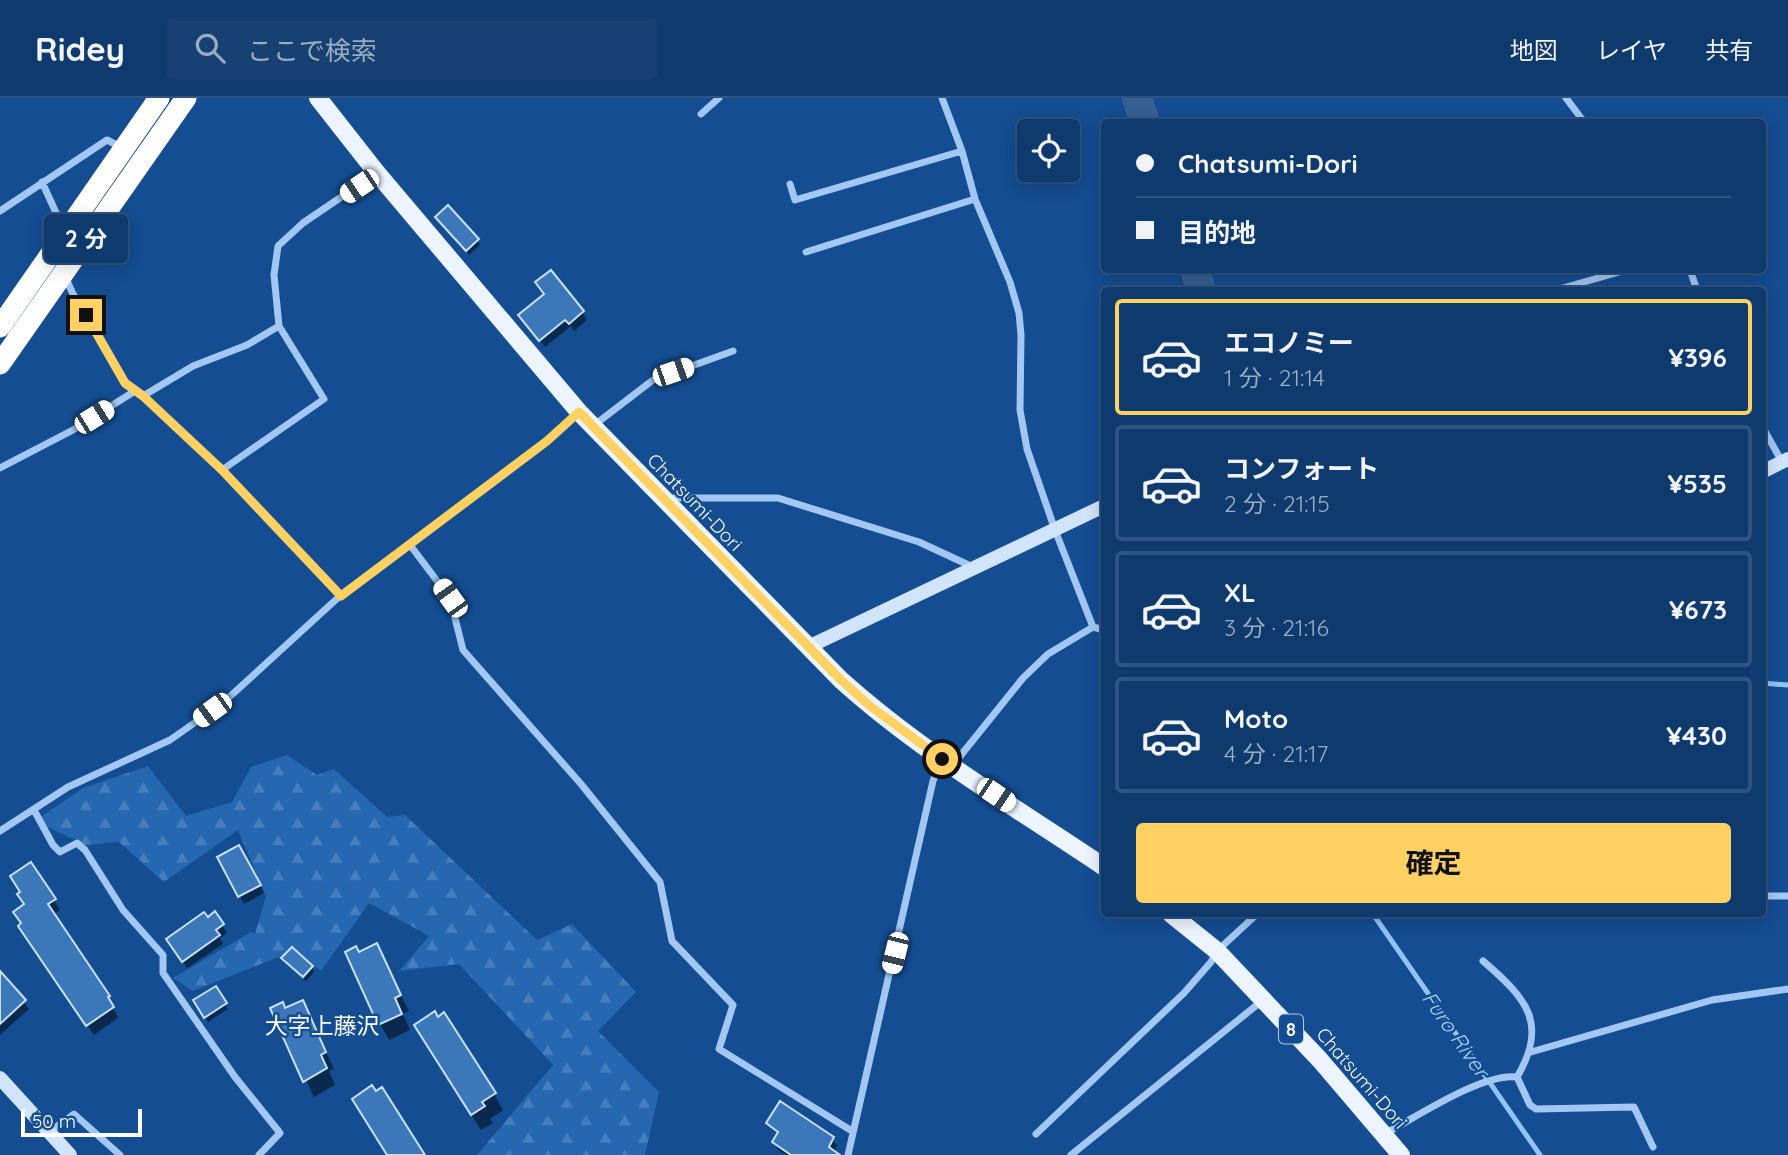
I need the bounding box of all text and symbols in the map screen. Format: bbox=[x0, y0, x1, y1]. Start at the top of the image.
search box bbox=[167, 17, 657, 80]
text: Ridey bbox=[35, 28, 125, 69]
icon: search bbox=[191, 29, 229, 67]
text: ここで検索 bbox=[247, 34, 377, 67]
text: 地図 bbox=[1510, 35, 1558, 65]
text: レイヤ bbox=[1596, 35, 1667, 65]
text: 共有 bbox=[1705, 35, 1753, 65]
map controls bbox=[1017, 119, 1080, 182]
button: locate bbox=[1017, 119, 1080, 182]
text: Chatsumi-Dori bbox=[1178, 147, 1358, 180]
car bbox=[336, 166, 383, 206]
callout: 2 分 bbox=[44, 214, 128, 262]
text: 目的地 bbox=[1178, 216, 1256, 249]
text: 2 分 bbox=[65, 224, 107, 253]
route end bbox=[70, 299, 102, 331]
icon: car bbox=[1140, 326, 1203, 389]
text: エコノミー bbox=[1224, 326, 1354, 359]
text: ¥396 bbox=[1668, 341, 1727, 374]
car bbox=[650, 355, 697, 389]
text: 1 分 · 21:14 bbox=[1224, 363, 1325, 392]
car bbox=[71, 397, 118, 437]
street label: Chatsumi-Dori bbox=[642, 448, 748, 556]
icon: car bbox=[1140, 452, 1203, 515]
text: コンフォート bbox=[1224, 452, 1379, 485]
text: ¥535 bbox=[1668, 467, 1727, 500]
text: 2 分 · 21:15 bbox=[1224, 489, 1330, 518]
car bbox=[430, 575, 471, 621]
text: XL bbox=[1224, 576, 1256, 609]
icon: car bbox=[1140, 578, 1203, 641]
text: ¥673 bbox=[1669, 593, 1727, 626]
text: 3 分 · 21:16 bbox=[1224, 613, 1329, 642]
car bbox=[189, 689, 236, 731]
text: Moto bbox=[1224, 702, 1288, 735]
icon: car bbox=[1140, 704, 1203, 767]
text: ¥430 bbox=[1666, 719, 1727, 752]
text: 4 分 · 21:17 bbox=[1224, 739, 1328, 768]
route start bbox=[926, 743, 958, 775]
car bbox=[973, 775, 1020, 815]
button: 確定 bbox=[1136, 823, 1731, 903]
car bbox=[880, 930, 911, 976]
water label: Furo River bbox=[1417, 986, 1497, 1084]
district label: 大字上藤沢 bbox=[265, 1011, 380, 1040]
road number: 8 bbox=[1279, 1014, 1303, 1044]
street label: Chatsumi-Dori bbox=[1311, 1022, 1413, 1134]
scale bar bbox=[21, 1106, 142, 1138]
text: 50 m bbox=[32, 1109, 76, 1133]

